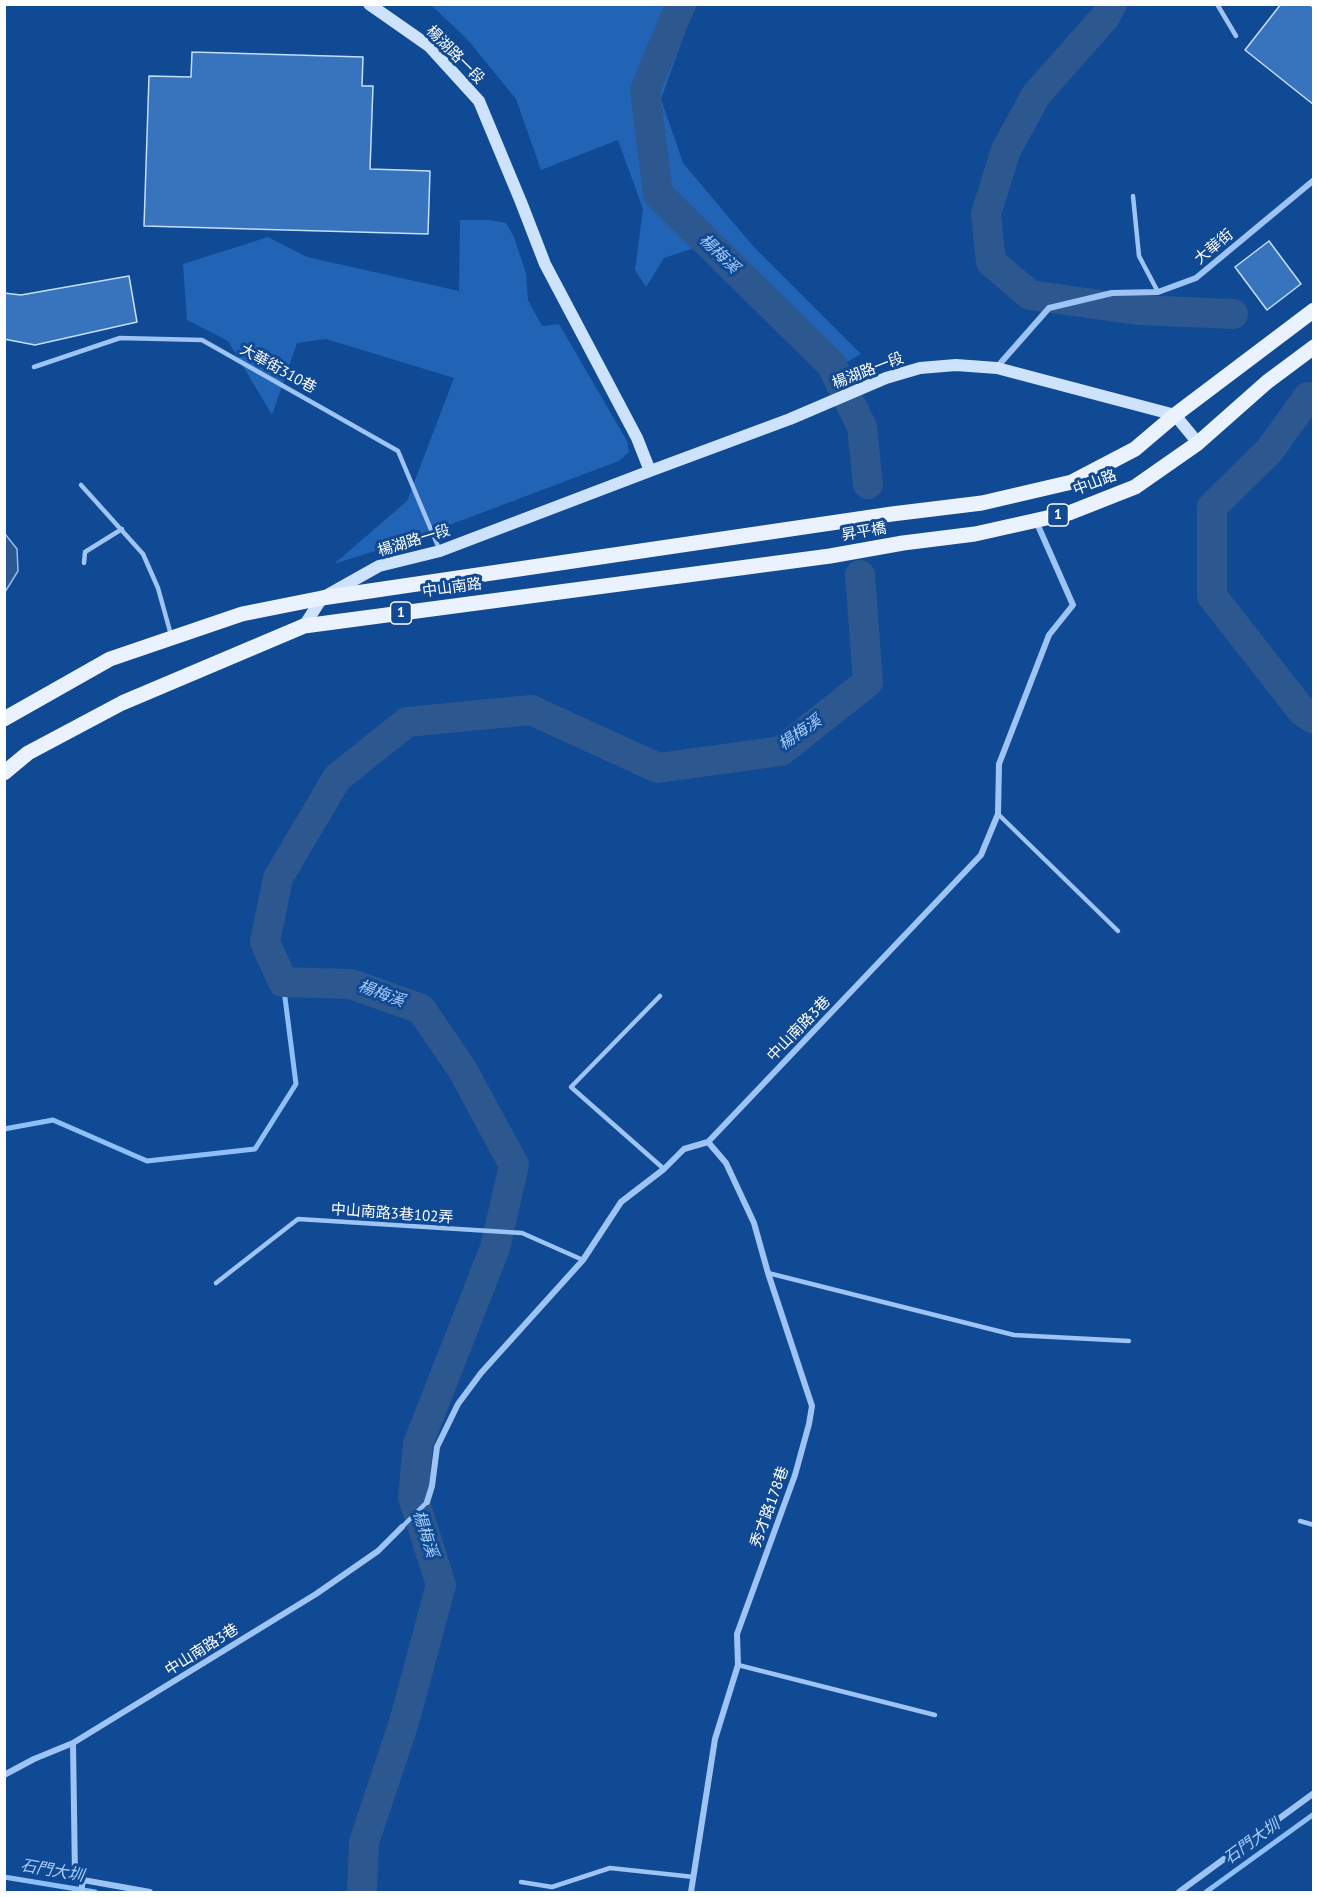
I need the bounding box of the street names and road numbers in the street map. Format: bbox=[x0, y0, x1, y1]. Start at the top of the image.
street label: 楊湖路一段 bbox=[422, 22, 488, 88]
street label: 大華街 bbox=[1191, 226, 1237, 268]
street label: 大華街310巷 bbox=[237, 341, 319, 397]
street label: 楊湖路一段 bbox=[830, 349, 906, 393]
street label: 中山路 bbox=[1071, 467, 1119, 499]
road number: 1 bbox=[1048, 504, 1068, 526]
street label: 昇平橋 bbox=[840, 519, 888, 545]
street label: 楊湖路一段 bbox=[376, 521, 452, 561]
street label: 中山南路 bbox=[421, 575, 483, 601]
road number: 1 bbox=[390, 602, 412, 624]
street label: 中山南路3巷 bbox=[764, 993, 834, 1065]
street label: 中山南路3巷102弄 bbox=[330, 1201, 454, 1227]
street label: 秀才路178巷 bbox=[747, 1464, 793, 1550]
street label: 中山南路3巷 bbox=[162, 1620, 242, 1680]

